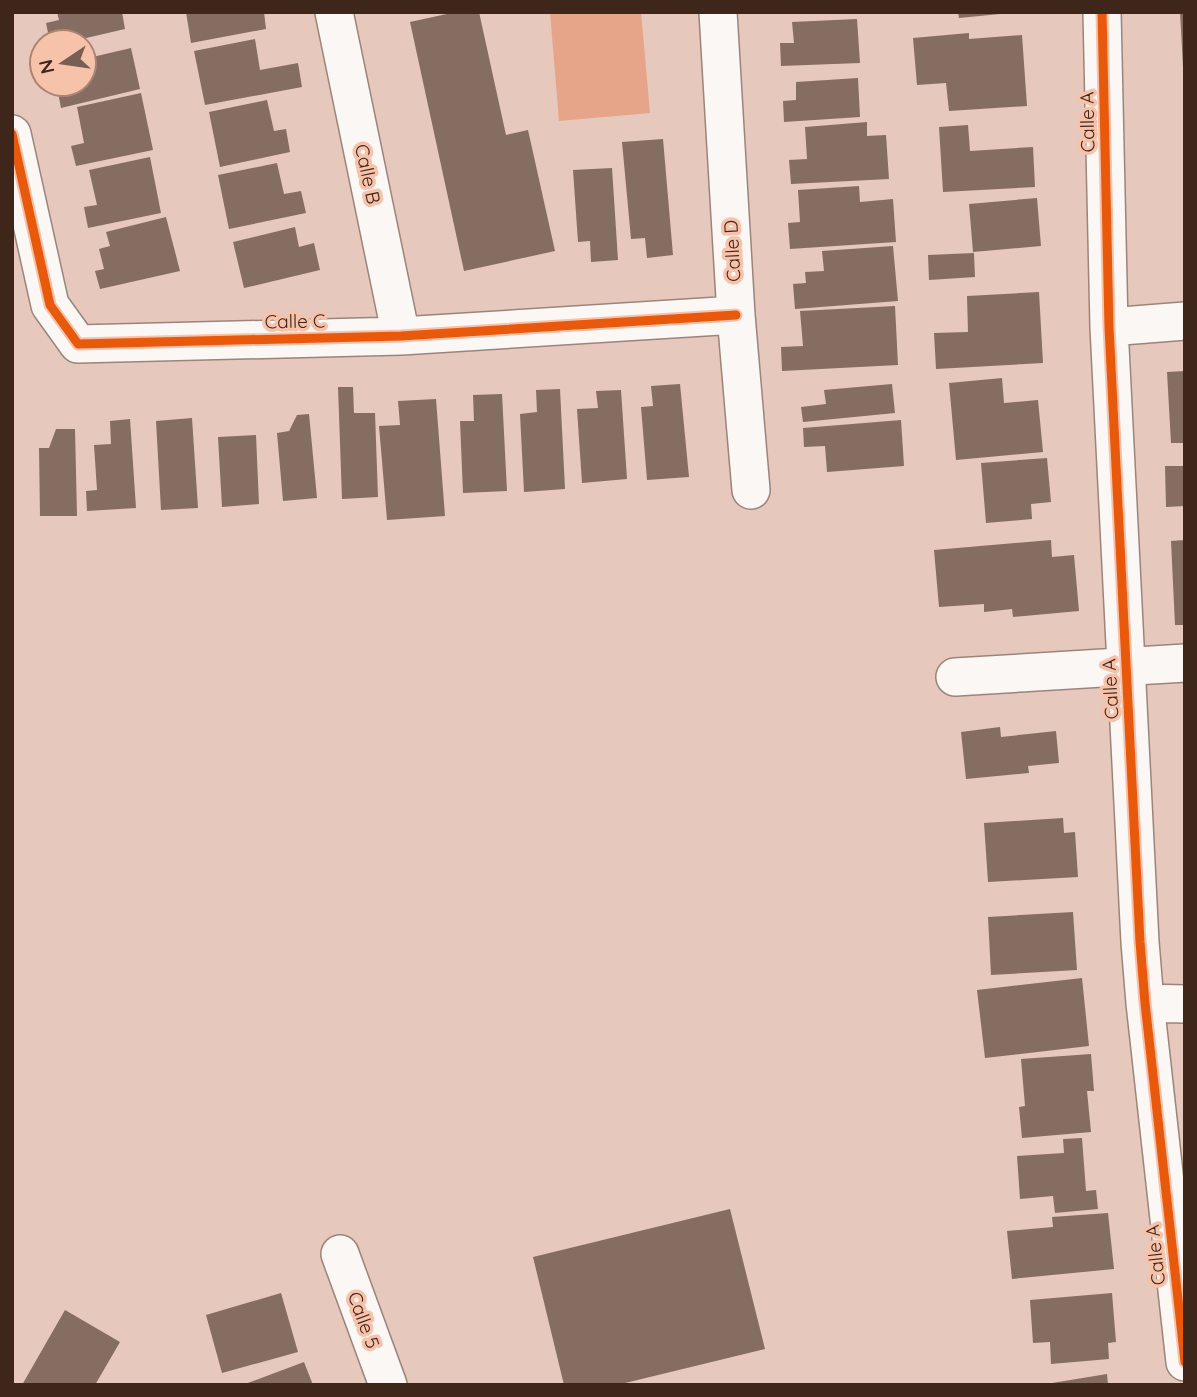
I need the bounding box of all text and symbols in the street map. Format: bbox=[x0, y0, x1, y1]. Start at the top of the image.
north arrow bbox=[28, 28, 98, 98]
text: N bbox=[33, 57, 60, 76]
street label: Calle A bbox=[1074, 91, 1100, 153]
street label: Calle B bbox=[350, 142, 386, 206]
street label: Calle D bbox=[718, 219, 746, 283]
street label: Calle C bbox=[264, 308, 326, 334]
street label: Calle A bbox=[1096, 658, 1124, 720]
street label: Calle A bbox=[1140, 1224, 1170, 1286]
street label: Calle 5 bbox=[343, 1288, 385, 1352]

